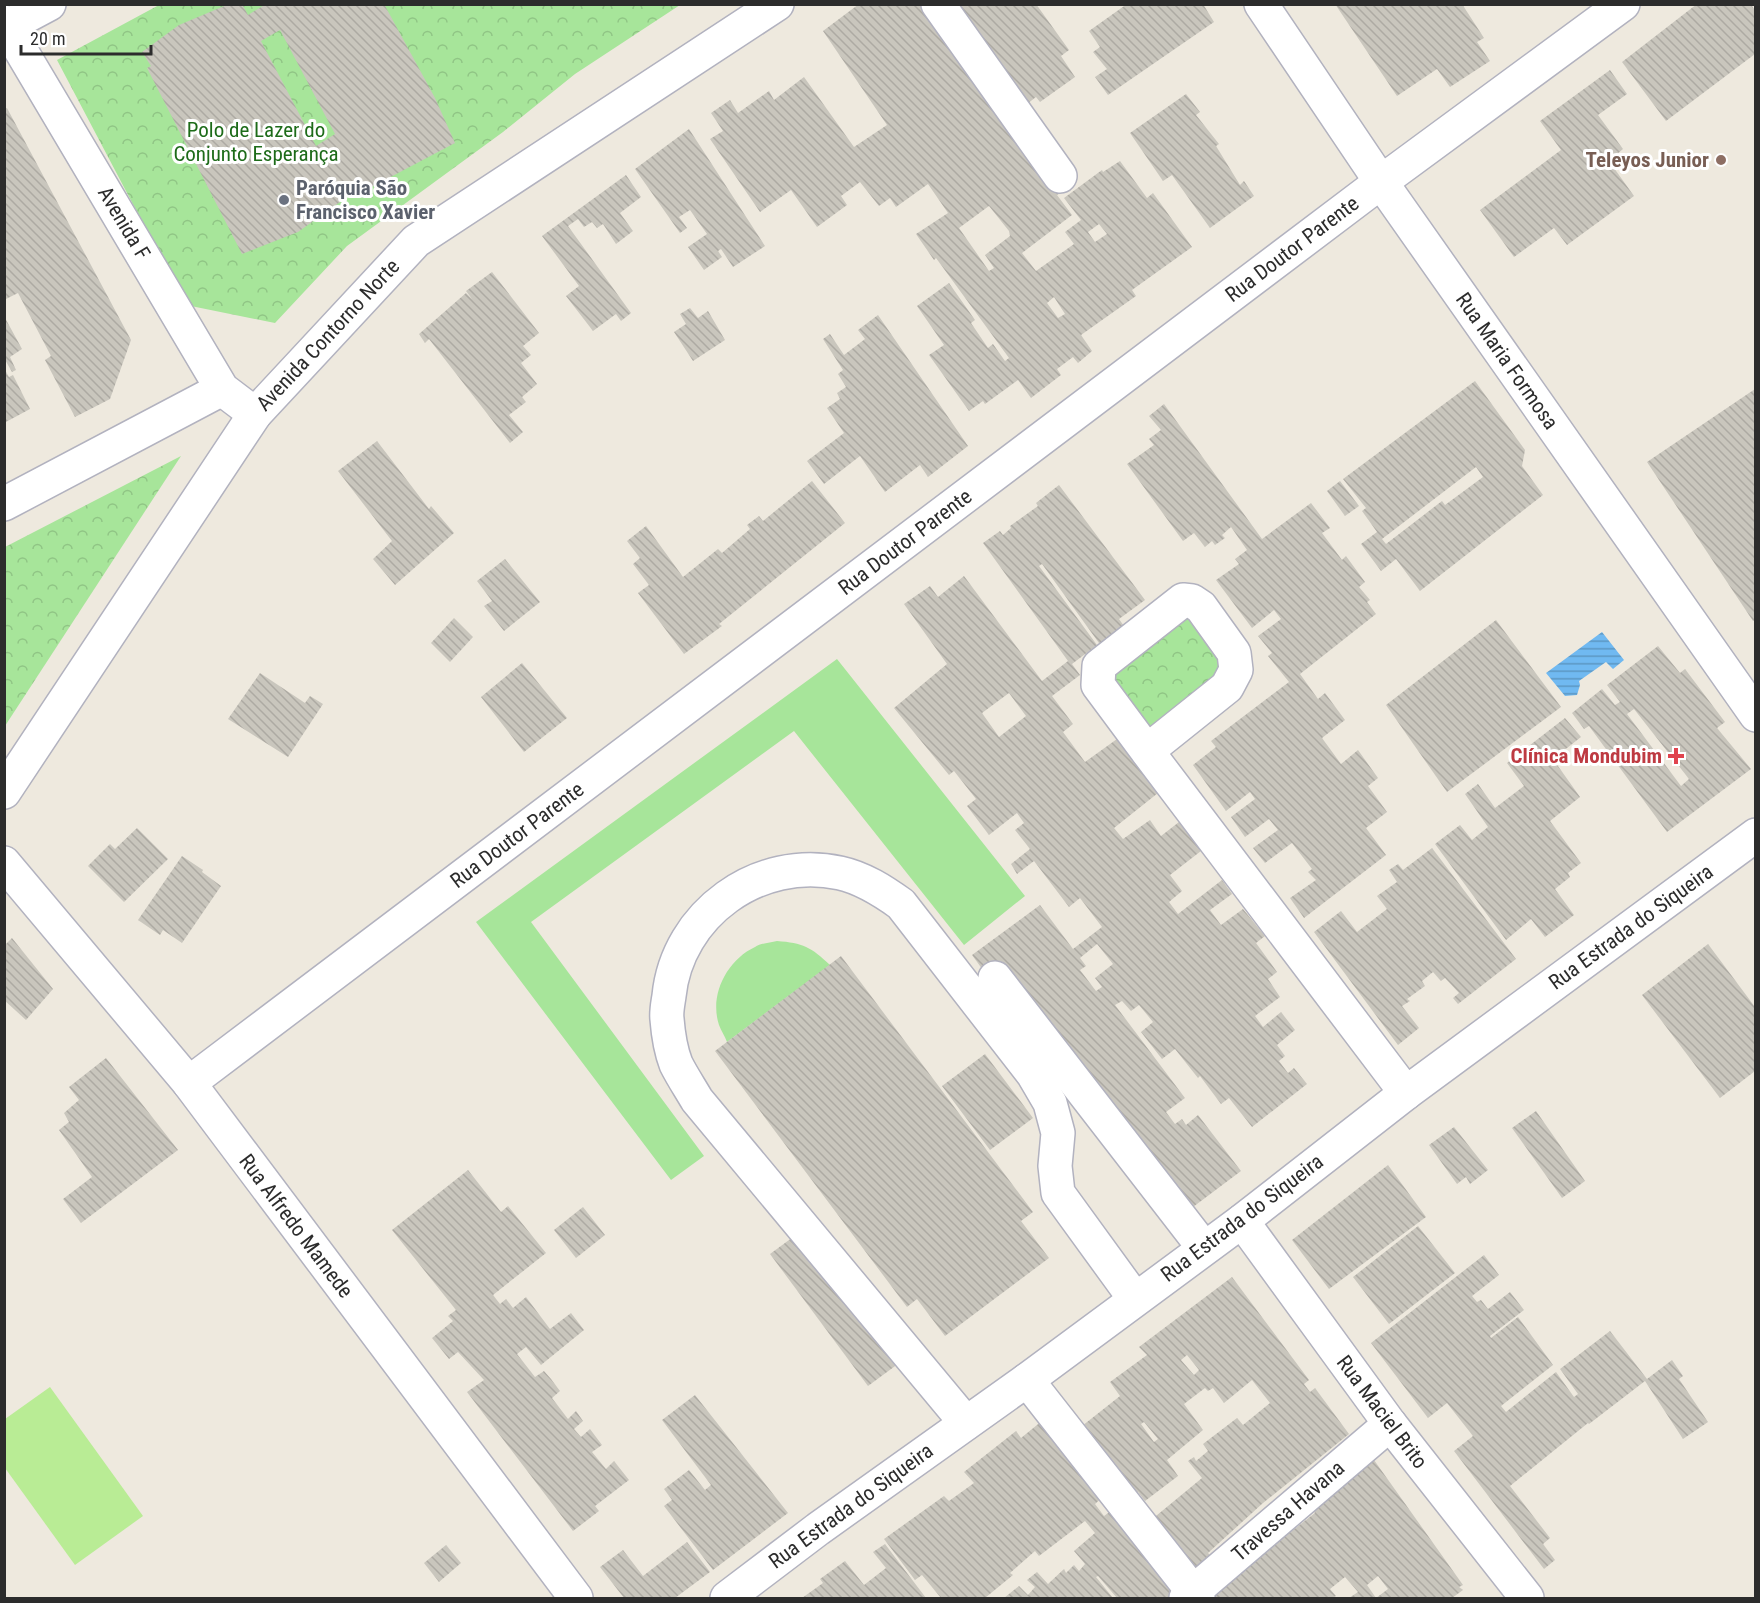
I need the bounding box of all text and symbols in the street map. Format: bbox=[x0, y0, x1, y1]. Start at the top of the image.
scale bar bbox=[21, 18, 152, 56]
text: 20 m bbox=[30, 28, 65, 49]
park label: Polo de Lazer do Conjunto Esperança bbox=[173, 118, 339, 166]
place label: Teleyos Junior bbox=[1586, 148, 1709, 172]
marker: Teleyos Junior bbox=[1714, 153, 1728, 167]
place label: Paróquia São Francisco Xavier bbox=[296, 176, 435, 224]
street label: Avenida F bbox=[93, 182, 155, 264]
street label: Rua Doutor Parente bbox=[1221, 191, 1363, 307]
marker: Paróquia São Francisco Xavier bbox=[277, 193, 291, 207]
street label: Avenida Contorno Norte bbox=[252, 254, 404, 416]
street label: Rua Maria Formosa bbox=[1451, 288, 1563, 434]
street label: Rua Doutor Parente bbox=[834, 484, 976, 600]
place label: Clínica Mondubim bbox=[1511, 744, 1662, 768]
marker: Clínica Mondubim bbox=[1667, 747, 1685, 765]
street label: Rua Doutor Parente bbox=[446, 777, 588, 893]
street label: Rua Estrada do Siqueira bbox=[1544, 860, 1718, 994]
street label: Rua Estrada do Siqueira bbox=[1156, 1149, 1328, 1287]
street label: Rua Alfredo Mamede bbox=[234, 1150, 358, 1303]
street label: Rua Maciel Brito bbox=[1332, 1351, 1432, 1473]
street label: Rua Estrada do Siqueira bbox=[764, 1439, 938, 1573]
street label: Travessa Havana bbox=[1227, 1456, 1349, 1566]

